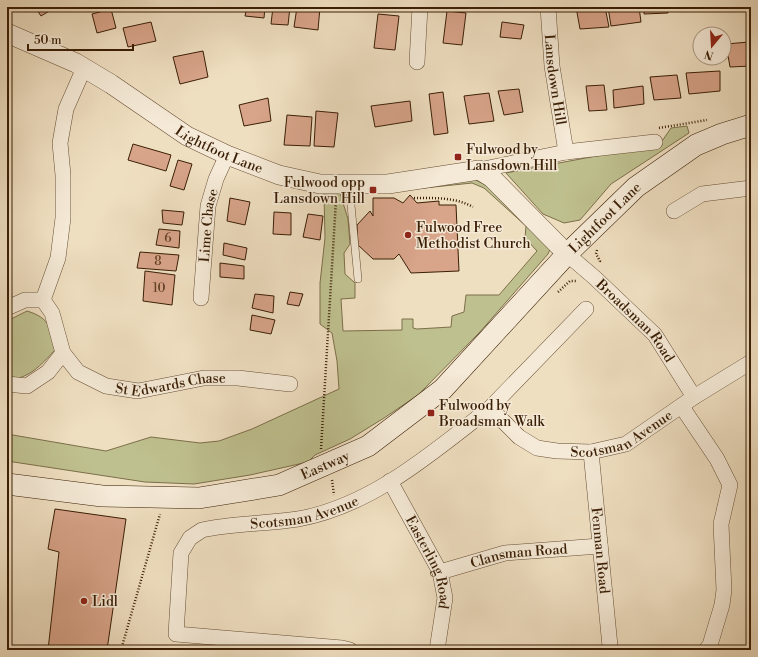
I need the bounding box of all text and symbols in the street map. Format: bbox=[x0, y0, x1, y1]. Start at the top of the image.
scale bar bbox=[28, 26, 133, 52]
north arrow bbox=[692, 26, 732, 66]
text: 50 m bbox=[34, 33, 62, 48]
street label: Lansdown Hill bbox=[540, 34, 569, 126]
text: N bbox=[703, 46, 716, 63]
street label: Lightfoot Lane bbox=[171, 122, 265, 178]
place label: Fulwood by Lansdown Hill bbox=[466, 141, 557, 175]
marker: Fulwood by Lansdown Hill bbox=[453, 152, 463, 162]
place label: Fulwood opp Lansdown Hill bbox=[274, 174, 365, 208]
street label: Lightfoot Lane bbox=[565, 178, 645, 258]
marker: Fulwood opp Lansdown Hill bbox=[368, 185, 378, 195]
street label: Lime Chase bbox=[196, 187, 223, 263]
place label: Fulwood Free Methodist Church bbox=[416, 219, 531, 253]
marker: Fulwood Free Methodist Church bbox=[403, 230, 413, 240]
house number: 6 bbox=[164, 231, 172, 246]
house number: 8 bbox=[154, 254, 162, 269]
street label: Broadsman Road bbox=[591, 275, 678, 366]
house number: 10 bbox=[153, 281, 165, 296]
street label: St Edwards Chase bbox=[114, 370, 226, 401]
place label: Fulwood by Broadsman Walk bbox=[438, 397, 545, 431]
street label: Scotsman Avenue bbox=[570, 407, 676, 462]
marker: Fulwood by Broadsman Walk bbox=[426, 408, 436, 418]
street label: Eastway bbox=[298, 447, 353, 484]
street label: Scotsman Avenue bbox=[250, 492, 362, 534]
street label: Fenman Road bbox=[586, 507, 613, 595]
street label: Easterling Road bbox=[401, 513, 454, 610]
street label: Clansman Road bbox=[468, 540, 568, 573]
place label: Lidl bbox=[92, 593, 118, 611]
marker: Lidl bbox=[79, 596, 89, 606]

